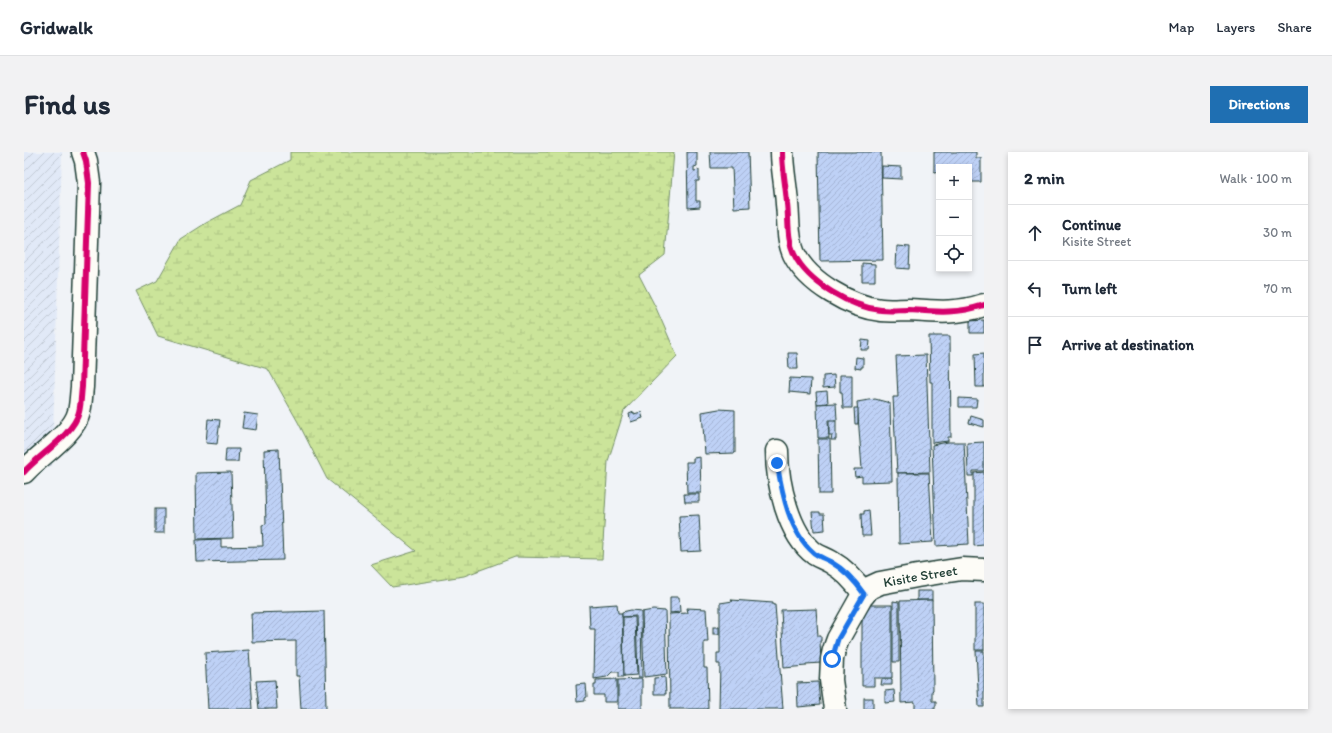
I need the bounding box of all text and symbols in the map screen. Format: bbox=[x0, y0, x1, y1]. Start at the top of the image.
text: Gridwalk bbox=[20, 16, 93, 39]
text: Map bbox=[1169, 19, 1194, 36]
text: Layers bbox=[1216, 19, 1255, 36]
text: Share bbox=[1277, 19, 1312, 36]
button: Directions bbox=[1210, 86, 1308, 123]
text: Find us bbox=[24, 87, 111, 121]
map controls bbox=[936, 164, 972, 272]
button: + bbox=[936, 164, 972, 200]
text: 2 min bbox=[1024, 168, 1064, 188]
text: Walk · 100 m bbox=[1219, 171, 1292, 186]
button: − bbox=[936, 200, 972, 236]
text: Continue bbox=[1062, 216, 1121, 234]
icon: ahead bbox=[1024, 222, 1046, 244]
text: 30 m bbox=[1263, 225, 1292, 240]
text: Kisite Street bbox=[1062, 234, 1131, 249]
button: locate bbox=[936, 236, 972, 272]
icon: left bbox=[1024, 278, 1046, 300]
text: Turn left bbox=[1062, 280, 1117, 298]
text: 70 m bbox=[1264, 281, 1292, 296]
icon: arrive bbox=[1024, 334, 1046, 356]
text: Arrive at destination bbox=[1062, 336, 1194, 354]
route end bbox=[768, 454, 786, 472]
street label: Kisite Street bbox=[882, 561, 958, 591]
route start bbox=[823, 650, 841, 668]

